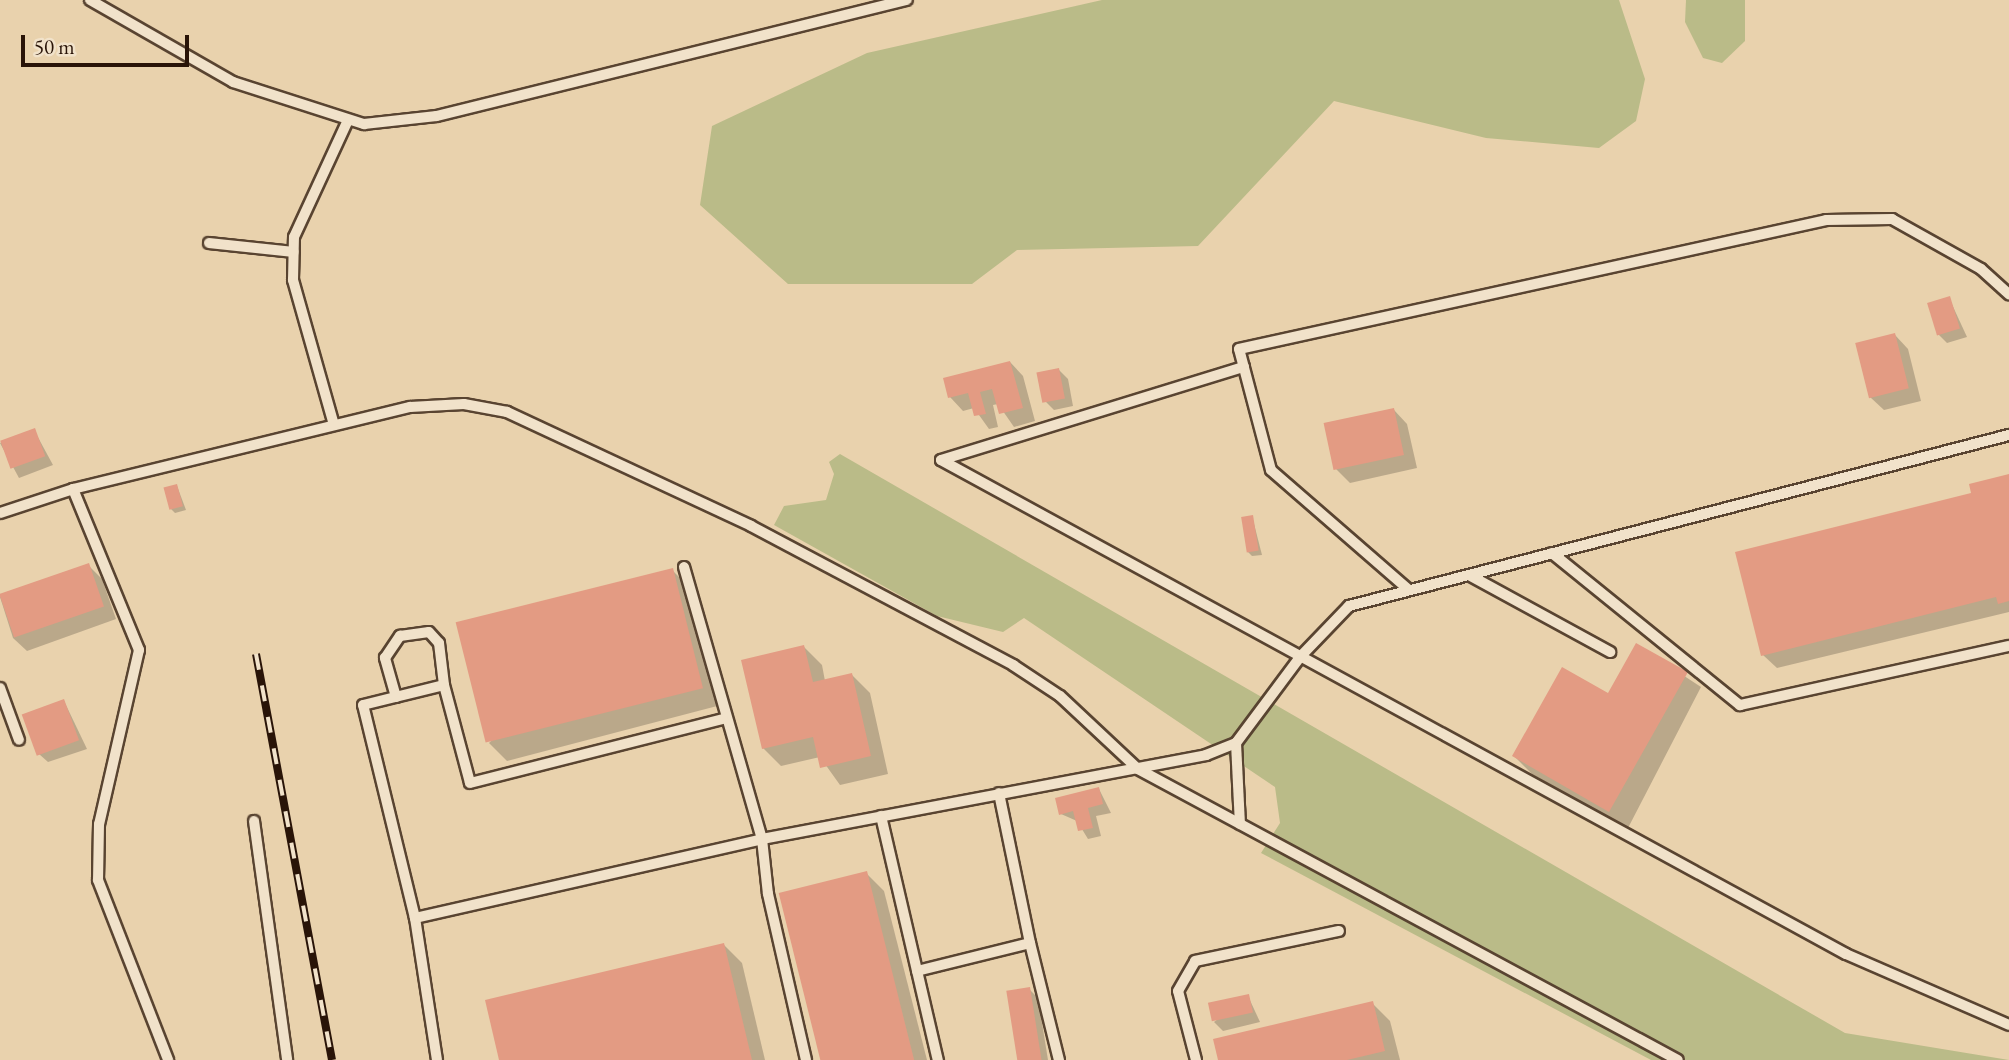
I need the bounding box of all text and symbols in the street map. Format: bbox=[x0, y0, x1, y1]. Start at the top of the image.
scale bar bbox=[24, 21, 192, 65]
text: 50 m bbox=[34, 33, 75, 60]

